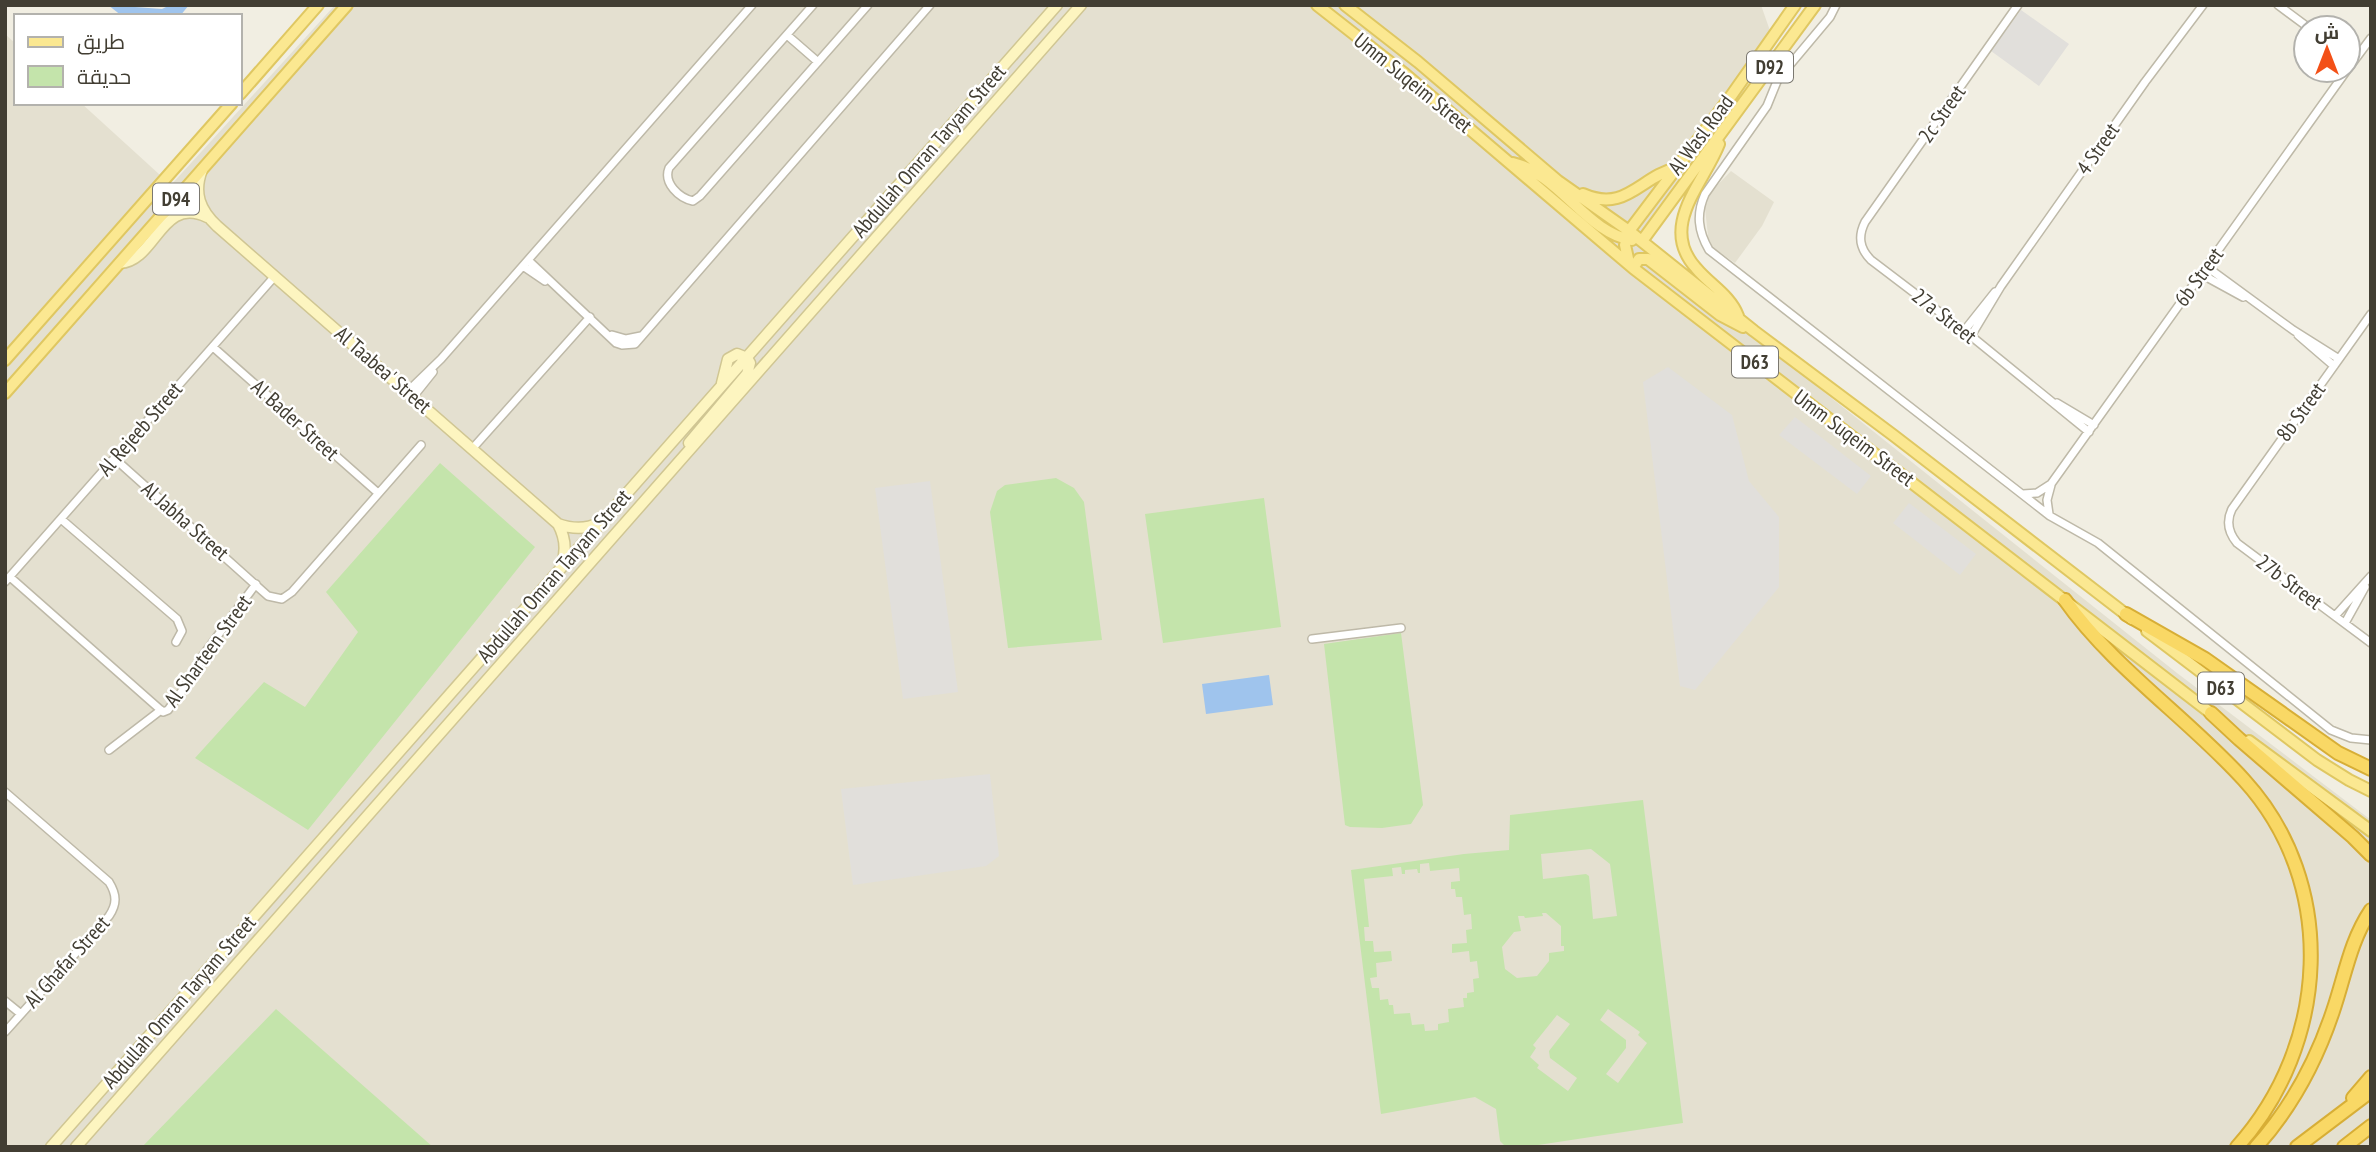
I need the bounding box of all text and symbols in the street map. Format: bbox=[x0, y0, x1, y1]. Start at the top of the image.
legend bbox=[14, 14, 242, 105]
north arrow bbox=[2292, 14, 2362, 84]
text: ش bbox=[2315, 20, 2339, 44]
street label: Umm Suqeim Street bbox=[1349, 27, 1478, 139]
text: طريق bbox=[77, 28, 125, 55]
road number: D92 bbox=[1747, 52, 1793, 82]
street label: Abdullah Omran Taryam Street bbox=[846, 58, 1012, 243]
text: حديقة bbox=[77, 63, 131, 90]
street label: 2c Street bbox=[1912, 79, 1971, 148]
street label: Al Wasl Road bbox=[1662, 89, 1739, 180]
street label: 4 Street bbox=[2070, 117, 2125, 180]
road number: D94 bbox=[153, 183, 199, 214]
street label: 6b Street bbox=[2168, 242, 2229, 312]
street label: 27a Street bbox=[1906, 282, 1982, 349]
street label: Al Taabea' Street bbox=[329, 320, 437, 419]
road number: D63 bbox=[1732, 346, 1778, 378]
street label: Al Bader Street bbox=[246, 373, 345, 466]
street label: Al Rejeeb Street bbox=[91, 376, 188, 481]
street label: 8b Street bbox=[2270, 377, 2331, 447]
street label: Umm Suqeim Street bbox=[1788, 383, 1920, 492]
street label: Al Jabha Street bbox=[136, 475, 235, 566]
street label: Abdullah Omran Taryam Street bbox=[471, 483, 637, 668]
street label: 27b Street bbox=[2251, 548, 2328, 615]
street label: Al Sharteen Street bbox=[158, 589, 257, 712]
road number: D63 bbox=[2198, 673, 2244, 704]
street label: Abdullah Omran Taryam Street bbox=[96, 909, 262, 1094]
street label: Al Ghafar Street bbox=[18, 910, 115, 1013]

